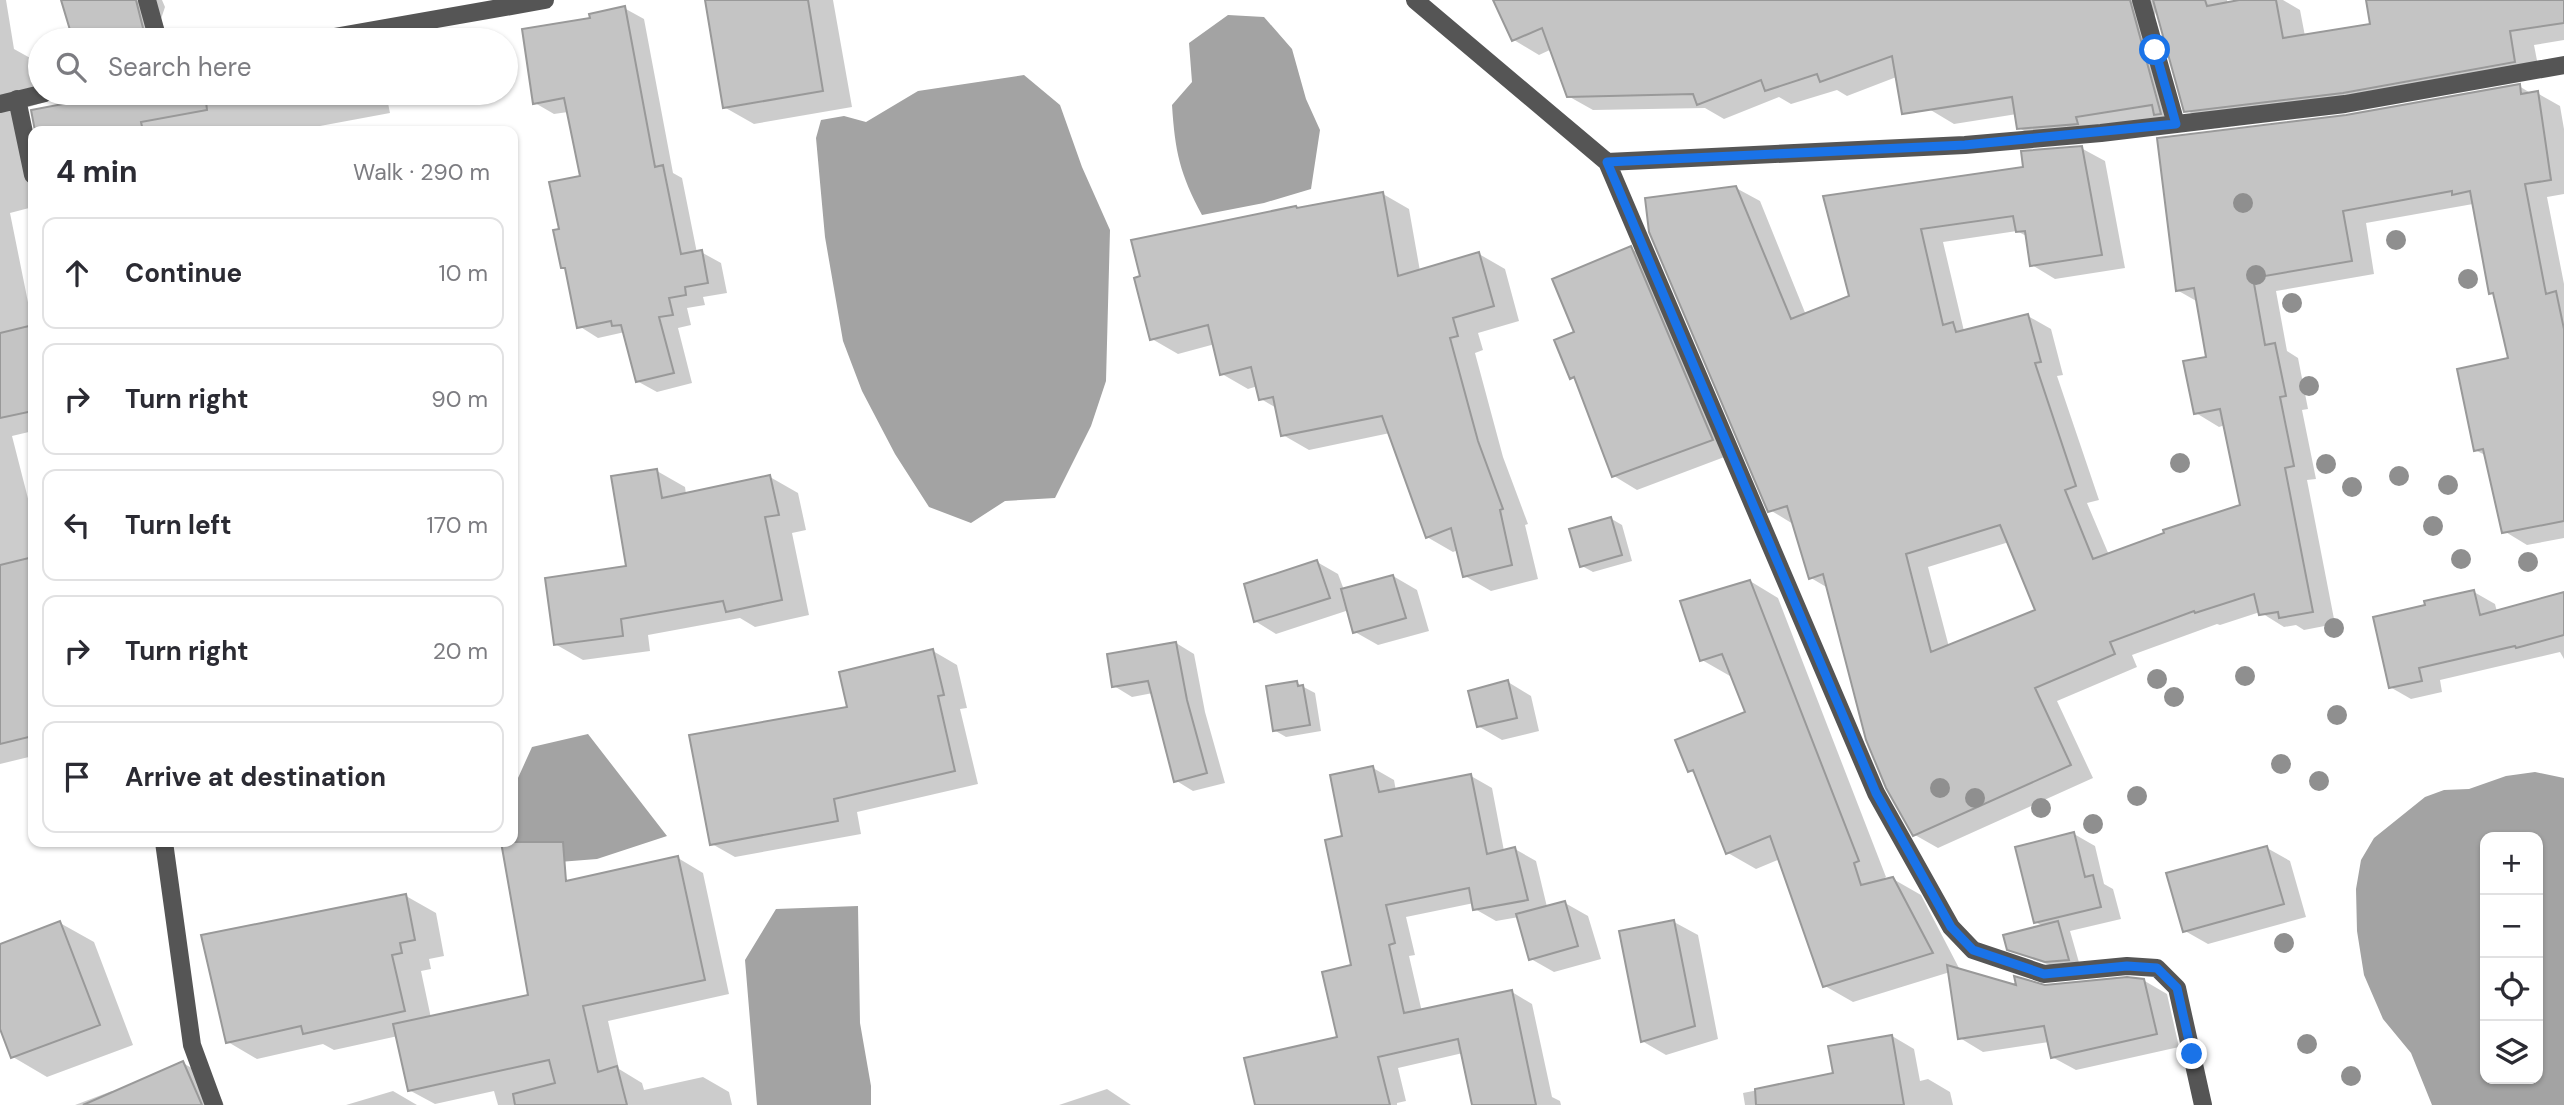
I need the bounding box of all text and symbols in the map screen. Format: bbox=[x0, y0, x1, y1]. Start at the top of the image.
search box bbox=[28, 28, 518, 105]
route start bbox=[2139, 34, 2170, 65]
icon: search bbox=[52, 48, 90, 86]
text: Search here bbox=[108, 50, 251, 84]
text: 4 min bbox=[56, 152, 138, 191]
text: Walk · 290 m bbox=[353, 157, 490, 187]
icon: ahead bbox=[58, 254, 96, 292]
text: Continue bbox=[125, 256, 242, 290]
text: 10 m bbox=[438, 258, 488, 288]
icon: right bbox=[58, 380, 96, 418]
text: Turn right bbox=[125, 382, 249, 416]
text: 90 m bbox=[431, 384, 488, 414]
icon: left bbox=[58, 506, 96, 544]
text: Turn left bbox=[125, 508, 232, 542]
text: 170 m bbox=[427, 510, 488, 540]
icon: right bbox=[58, 632, 96, 670]
text: Turn right bbox=[125, 634, 249, 668]
text: 20 m bbox=[433, 636, 488, 666]
icon: arrive bbox=[58, 758, 96, 796]
text: Arrive at destination bbox=[125, 760, 386, 794]
map controls bbox=[2480, 832, 2543, 1084]
button: + bbox=[2480, 832, 2543, 895]
button: − bbox=[2480, 895, 2543, 958]
button: locate bbox=[2480, 958, 2543, 1021]
button: layers bbox=[2480, 1021, 2543, 1084]
route end bbox=[2176, 1038, 2207, 1069]

